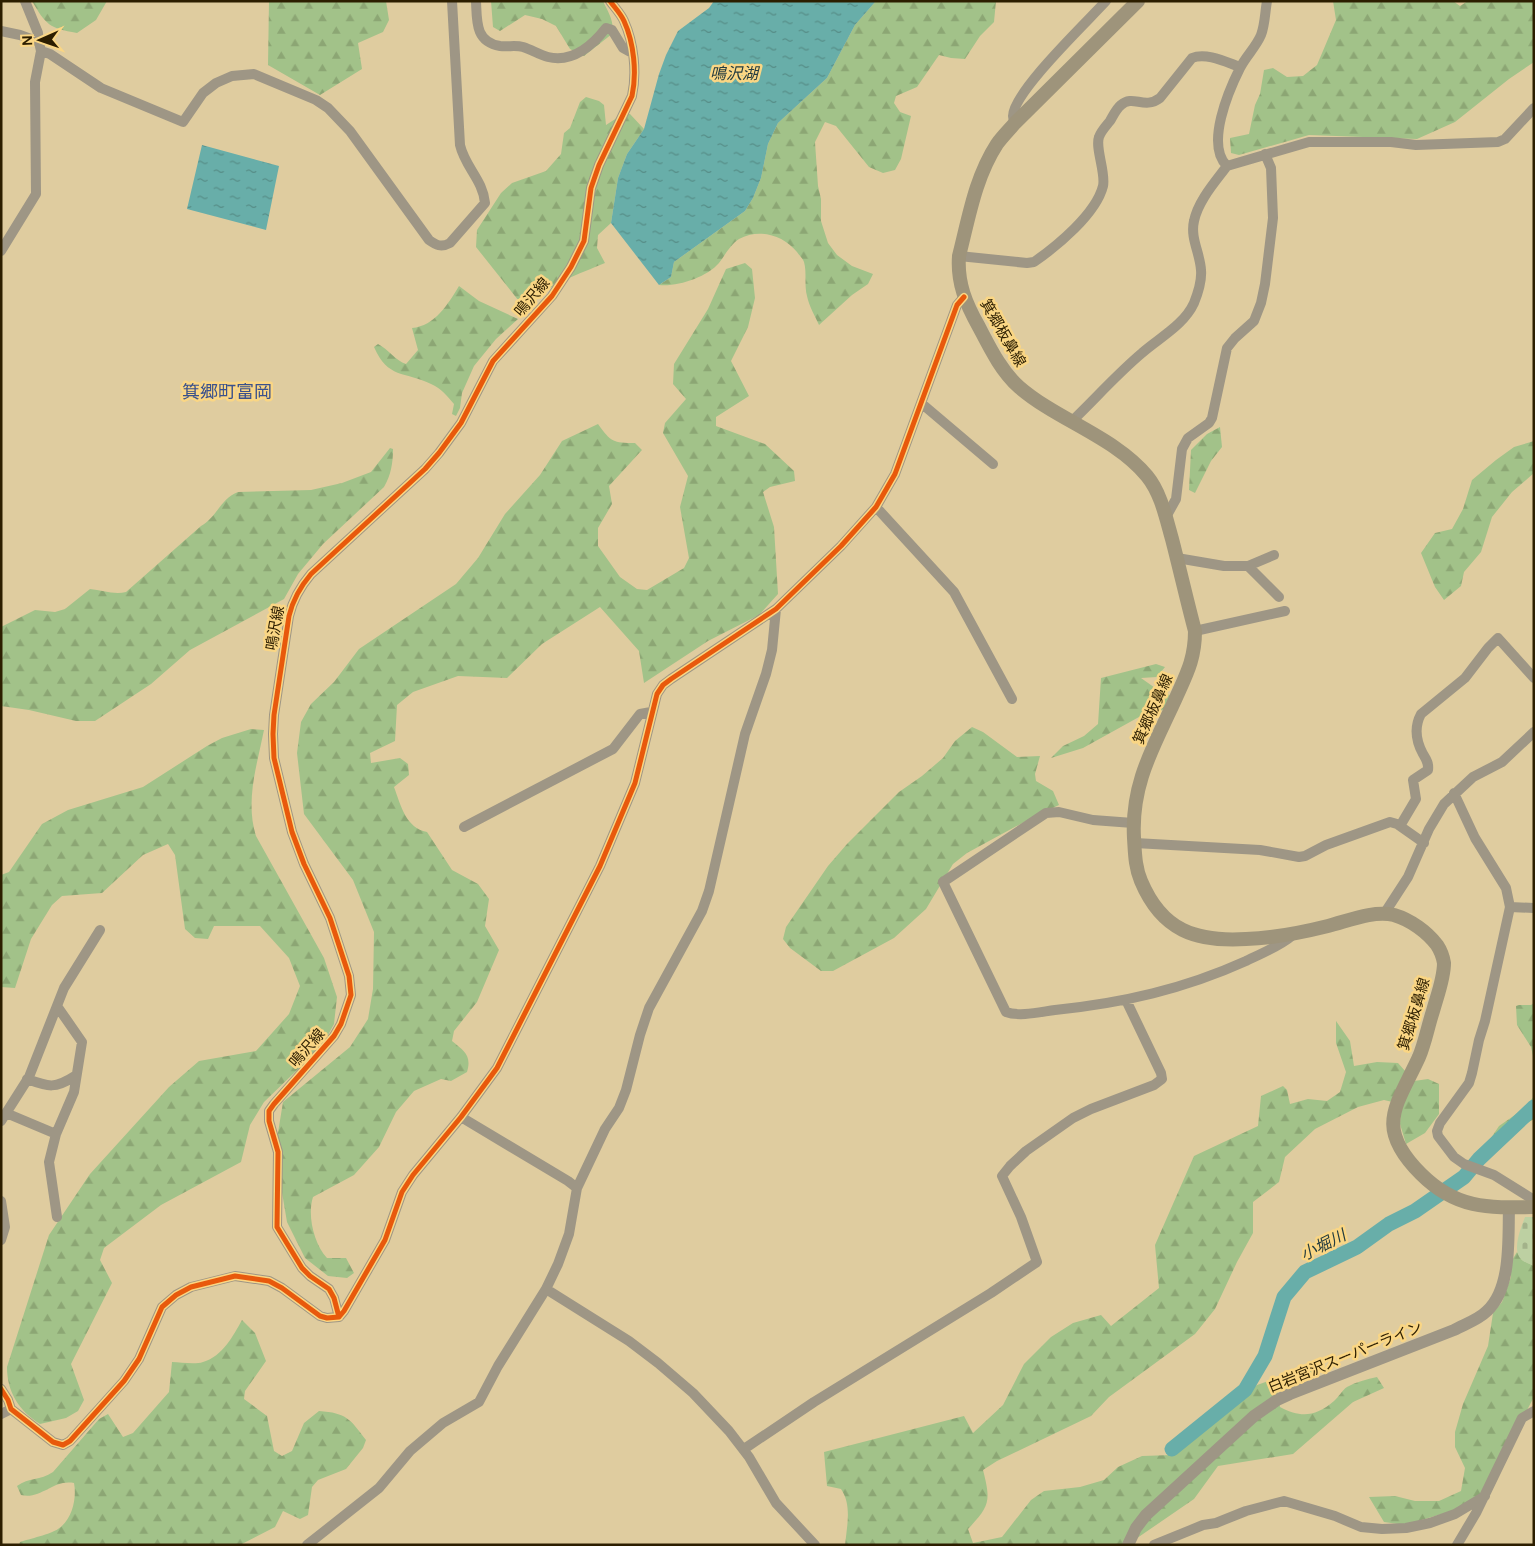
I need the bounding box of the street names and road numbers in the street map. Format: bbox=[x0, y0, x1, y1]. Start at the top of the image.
street label: 鳴沢線 bbox=[510, 273, 554, 321]
street label: 箕郷板鼻線 bbox=[976, 296, 1030, 370]
street label: 鳴沢線 bbox=[261, 604, 289, 652]
street label: 箕郷板鼻線 bbox=[1129, 671, 1177, 747]
street label: 箕郷板鼻線 bbox=[1393, 975, 1435, 1053]
street label: 鳴沢線 bbox=[285, 1024, 329, 1072]
street label: 白岩宮沢スーパーライン bbox=[1265, 1317, 1425, 1397]

